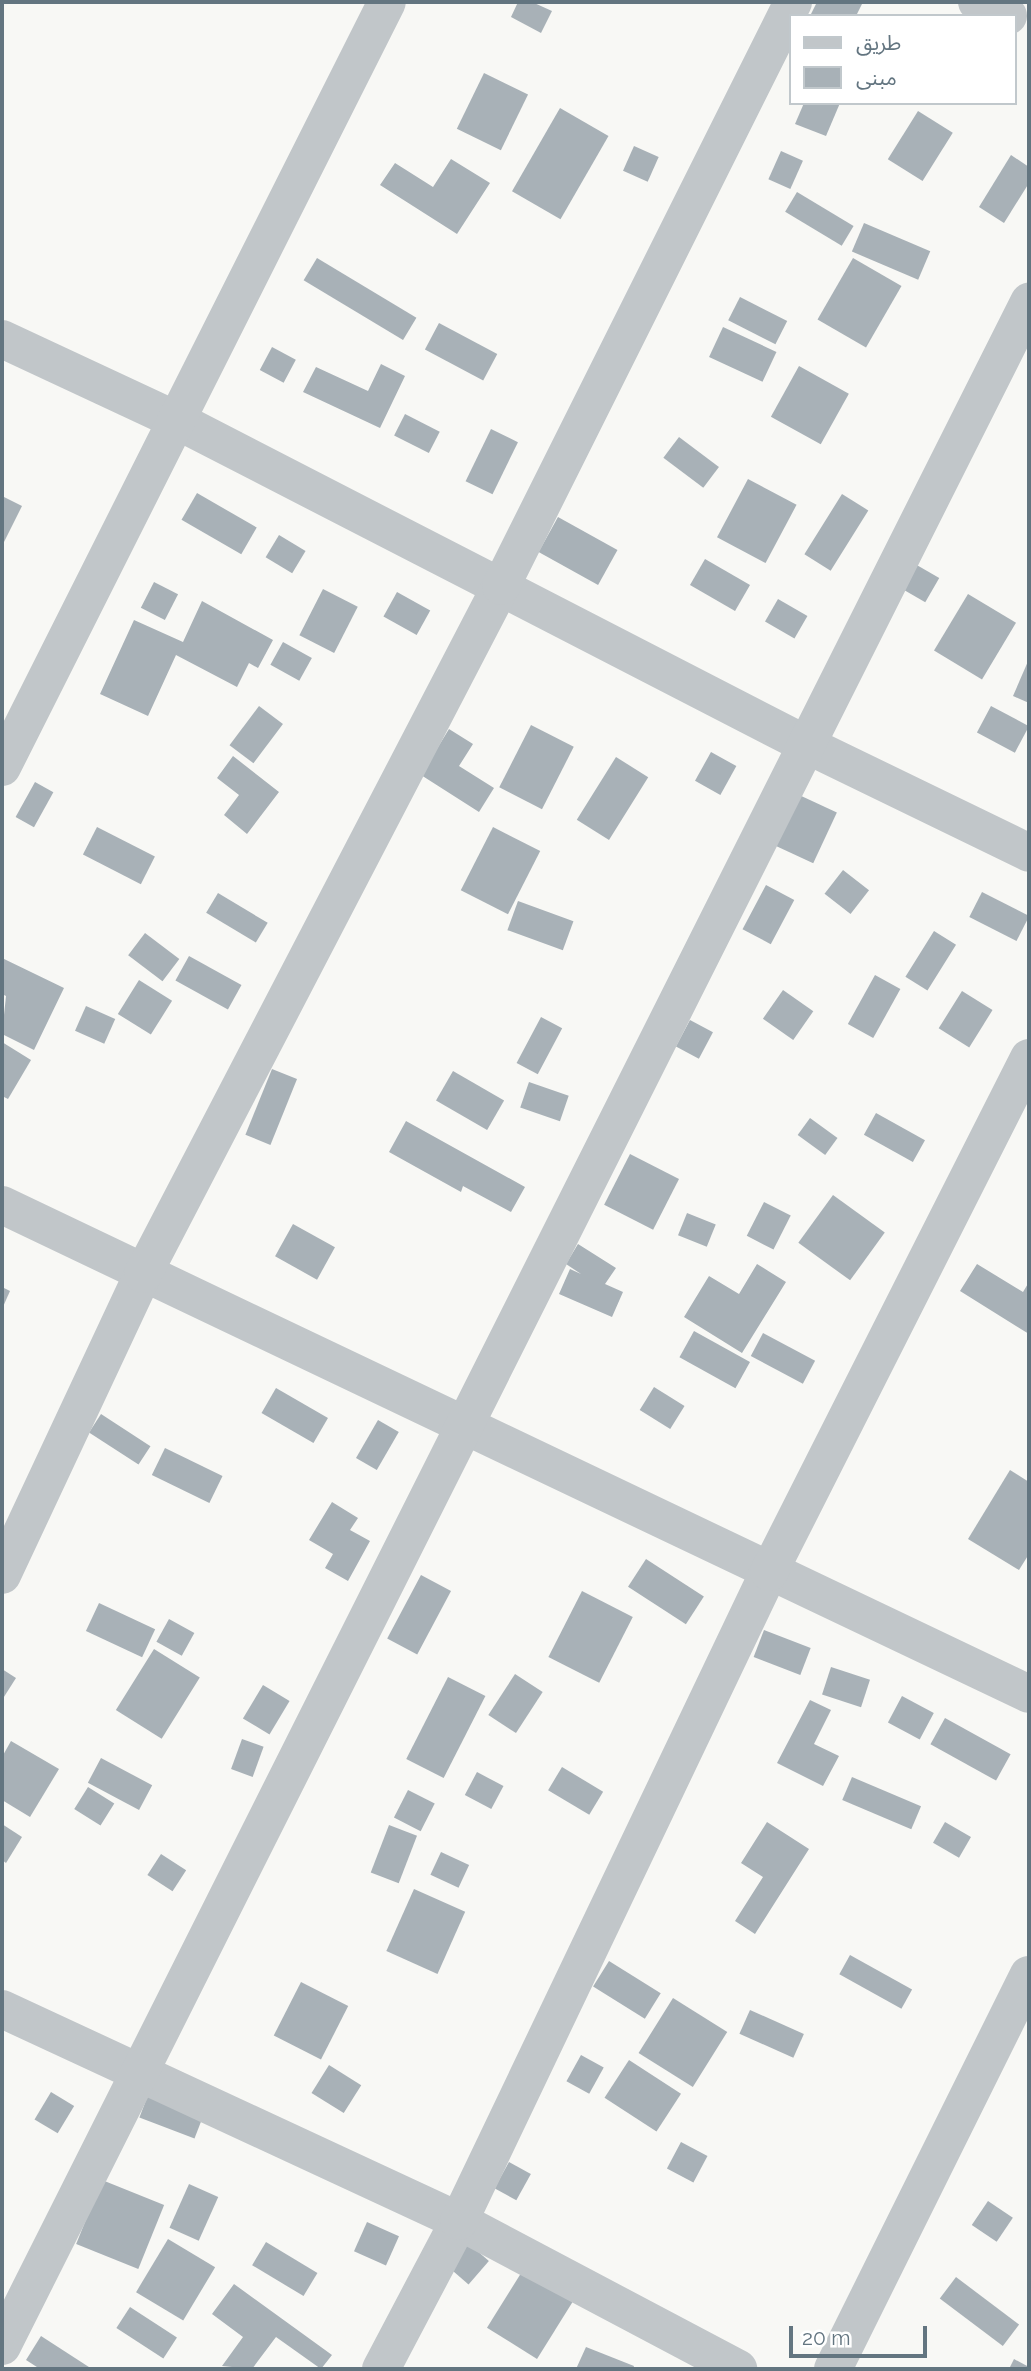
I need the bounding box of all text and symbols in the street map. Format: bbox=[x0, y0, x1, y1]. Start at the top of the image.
legend bbox=[790, 14, 1017, 105]
text: طريق bbox=[856, 30, 901, 55]
text: مبنى bbox=[856, 65, 897, 90]
scale bar bbox=[793, 2312, 931, 2356]
text: 20 m bbox=[802, 2325, 850, 2350]

